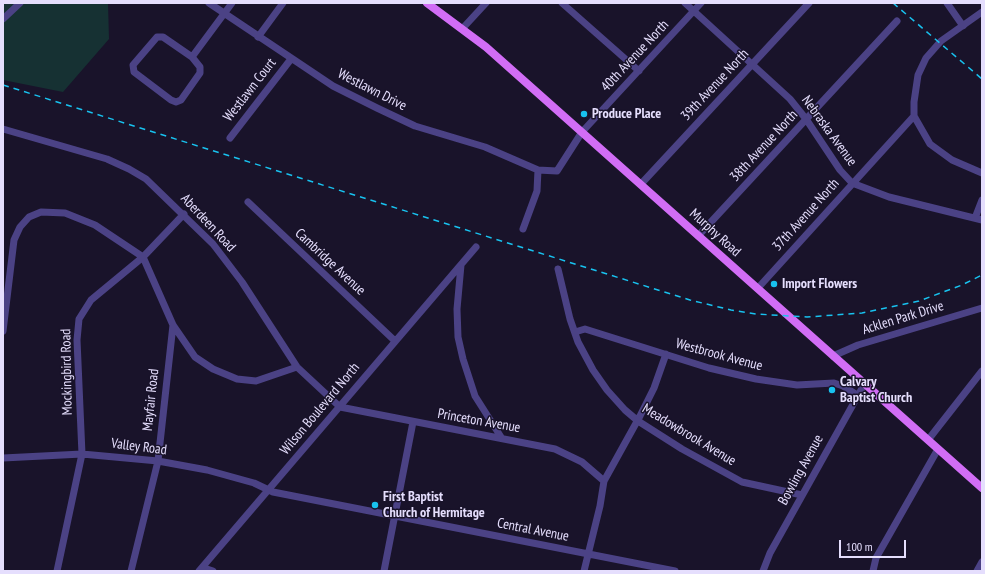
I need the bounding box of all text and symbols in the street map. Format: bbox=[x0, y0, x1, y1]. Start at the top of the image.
street label: 40th Avenue North bbox=[598, 17, 672, 95]
street label: 39th Avenue North bbox=[678, 46, 752, 124]
street label: Westlawn Court bbox=[220, 55, 280, 125]
street label: Westlawn Drive bbox=[335, 66, 409, 114]
street label: Nebraska Avenue bbox=[798, 93, 860, 169]
place label: Produce Place bbox=[592, 106, 661, 122]
street label: 38th Avenue North bbox=[727, 107, 801, 185]
marker: Produce Place bbox=[579, 109, 589, 119]
street label: 37th Avenue North bbox=[769, 175, 843, 255]
street label: Aberdeen Road bbox=[177, 191, 239, 255]
street label: Murphy Road bbox=[686, 206, 744, 260]
street label: Cambridge Avenue bbox=[291, 225, 369, 299]
place label: Import Flowers bbox=[782, 276, 857, 292]
marker: Import Flowers bbox=[769, 279, 779, 289]
street label: Acklen Park Drive bbox=[860, 298, 946, 338]
street label: Mockingbird Road bbox=[58, 329, 76, 415]
street label: Westbrook Avenue bbox=[674, 335, 764, 375]
street label: Wilson Boulevard North bbox=[277, 360, 363, 458]
street label: Mayfair Road bbox=[139, 368, 163, 432]
place label: Calvary Baptist Church bbox=[840, 374, 912, 406]
marker: Calvary Baptist Church bbox=[827, 385, 837, 395]
street label: Meadowbrook Avenue bbox=[639, 400, 739, 470]
street label: Princeton Avenue bbox=[436, 405, 522, 437]
street label: Bowling Avenue bbox=[775, 432, 827, 508]
street label: Valley Road bbox=[110, 435, 168, 459]
place label: First Baptist Church of Hermitage bbox=[383, 489, 485, 522]
marker: First Baptist Church of Hermitage bbox=[370, 500, 380, 510]
street label: Central Avenue bbox=[496, 515, 570, 545]
scale bar bbox=[841, 532, 908, 558]
text: 100 m bbox=[846, 539, 873, 554]

